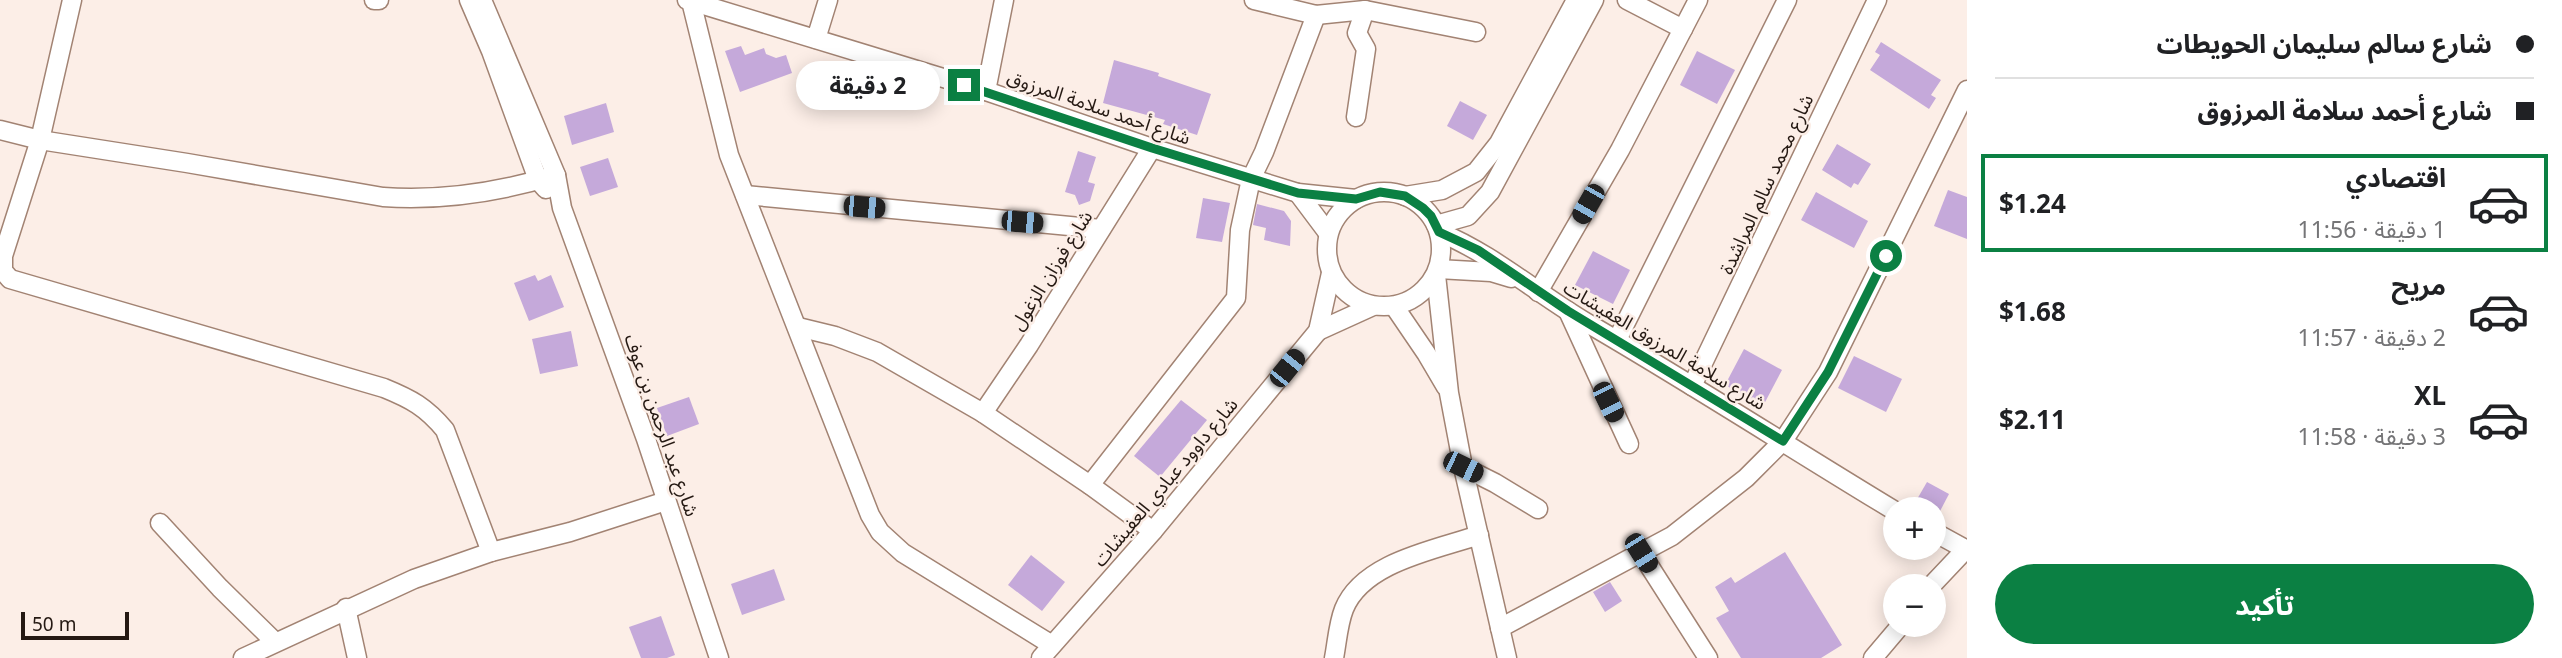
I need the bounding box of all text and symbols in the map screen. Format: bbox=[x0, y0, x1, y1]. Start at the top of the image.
text: شارع سالم سليمان الحويطات bbox=[2157, 25, 2492, 61]
callout: 2 دقيقة bbox=[796, 60, 940, 110]
street label: شارع أحمد سلامة المرزوق bbox=[1004, 63, 1194, 152]
text: 2 دقيقة bbox=[829, 69, 907, 101]
route end bbox=[948, 69, 980, 101]
street label: شارع محمد سالم المراشدة bbox=[1713, 90, 1821, 279]
text: شارع أحمد سلامة المرزوق bbox=[2198, 92, 2492, 128]
text: اقتصادي bbox=[2346, 159, 2446, 195]
icon: car bbox=[2467, 172, 2530, 235]
car bbox=[1569, 181, 1608, 227]
text: $1.24 bbox=[1999, 185, 2066, 221]
car bbox=[843, 195, 886, 219]
street label: شارع فوزان الزغول bbox=[1004, 205, 1099, 335]
car bbox=[1001, 210, 1044, 234]
text: 1 دقيقة · 11:56 bbox=[2298, 213, 2446, 245]
route start bbox=[1870, 240, 1902, 272]
text: مريح bbox=[2391, 267, 2446, 303]
street label: شارع سلامة المرزوق العفيشات bbox=[1558, 274, 1771, 417]
icon: car bbox=[2467, 280, 2530, 343]
text: $1.68 bbox=[1999, 293, 2066, 329]
text: 2 دقيقة · 11:57 bbox=[2298, 321, 2446, 353]
street label: شارع عبد الرحمن بن عوف bbox=[618, 330, 705, 520]
car bbox=[1266, 345, 1309, 391]
text: XL bbox=[2414, 377, 2446, 413]
car bbox=[1590, 379, 1627, 425]
icon: car bbox=[2467, 388, 2530, 451]
street label: شارع داوود عبادي العفيشات bbox=[1087, 392, 1245, 573]
text: $2.11 bbox=[1999, 401, 2066, 437]
text: 3 دقيقة · 11:58 bbox=[2298, 420, 2446, 452]
car bbox=[1440, 448, 1487, 486]
map controls bbox=[1883, 497, 1946, 637]
button: + bbox=[1883, 497, 1946, 560]
car bbox=[1621, 530, 1662, 576]
button: تأكيد bbox=[1995, 564, 2534, 644]
button: − bbox=[1883, 574, 1946, 637]
scale bar bbox=[21, 609, 130, 641]
text: 50 m bbox=[32, 611, 76, 637]

